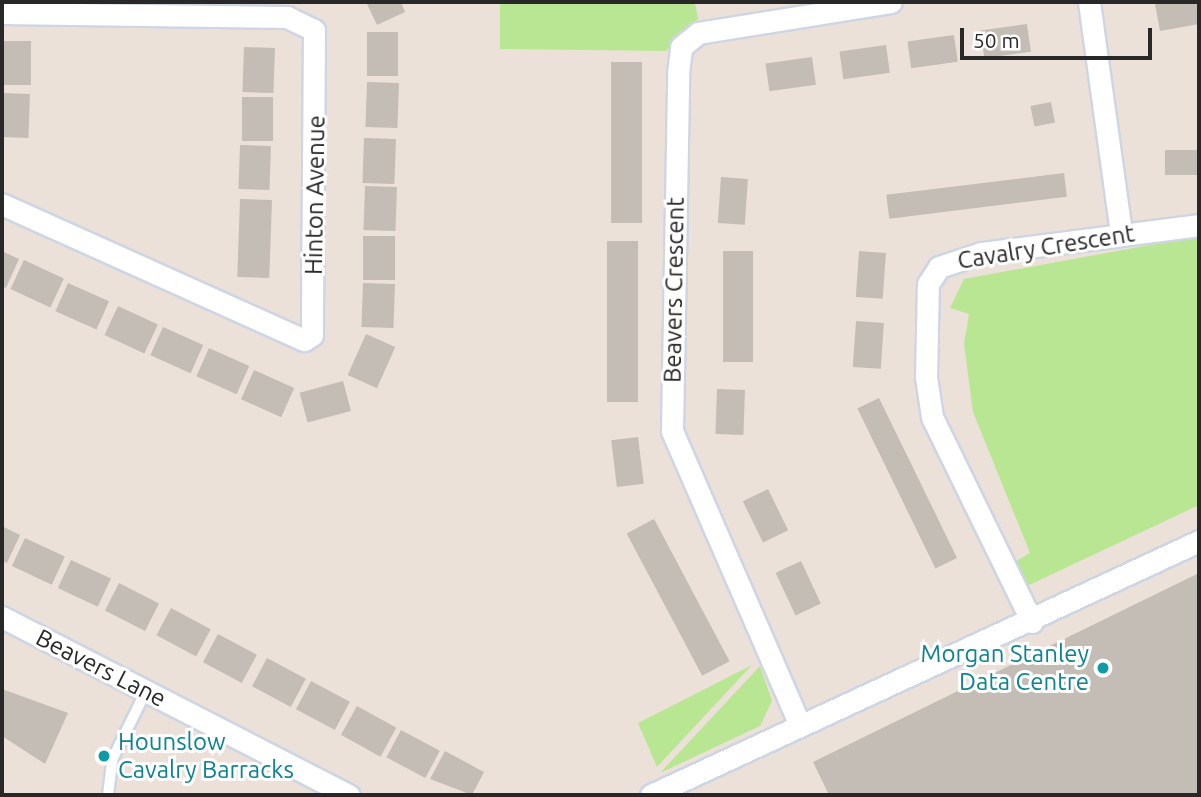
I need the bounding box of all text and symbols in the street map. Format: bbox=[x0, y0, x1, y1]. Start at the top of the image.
scale bar bbox=[963, 14, 1156, 58]
text: 50 m bbox=[973, 28, 1020, 52]
street label: Hinton Avenue bbox=[299, 115, 331, 275]
street label: Beavers Crescent bbox=[658, 197, 690, 383]
street label: Cavalry Crescent bbox=[955, 219, 1137, 275]
street label: Beavers Lane bbox=[31, 623, 171, 713]
place label: Morgan Stanley Data Centre bbox=[921, 640, 1089, 696]
marker: Morgan Stanley Data Centre bbox=[1095, 660, 1111, 676]
place label: Hounslow Cavalry Barracks bbox=[118, 728, 294, 784]
marker: Hounslow Cavalry Barracks bbox=[96, 748, 112, 764]

